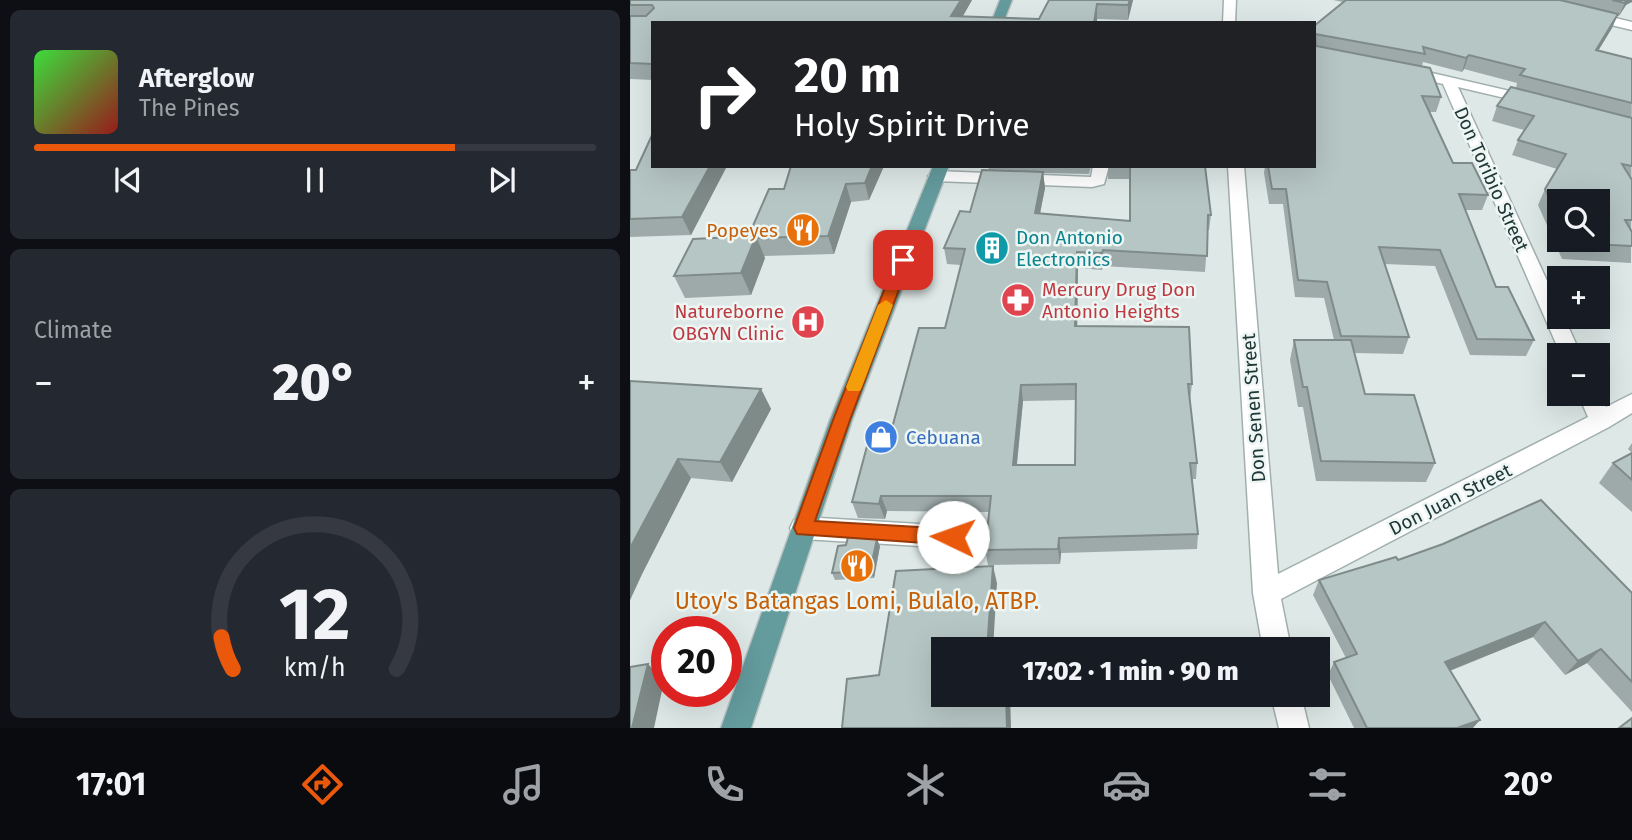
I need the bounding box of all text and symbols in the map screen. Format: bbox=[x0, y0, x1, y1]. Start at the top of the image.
text: 20 m bbox=[794, 46, 901, 105]
icon: right bbox=[679, 49, 770, 140]
text: Afterglow bbox=[139, 63, 254, 94]
text: The Pines bbox=[139, 94, 240, 122]
street label: Don Toribio Street bbox=[1449, 103, 1534, 255]
text: Holy Spirit Drive bbox=[794, 106, 1030, 144]
icon: previous bbox=[109, 161, 147, 199]
icon: pause bbox=[296, 161, 334, 199]
icon: next bbox=[483, 161, 521, 199]
map controls bbox=[1547, 189, 1610, 406]
button: search bbox=[1547, 189, 1610, 252]
restaurant icon: Popeyes bbox=[784, 211, 822, 249]
place label: Popeyes bbox=[706, 219, 778, 242]
place label: Don Antonio Electronics bbox=[1016, 226, 1123, 271]
building icon: Don Antonio Electronics bbox=[973, 229, 1011, 267]
pin bbox=[873, 230, 933, 290]
icon: arrive bbox=[884, 241, 922, 279]
button: + bbox=[1547, 266, 1610, 329]
place label: Mercury Drug Don Antonio Heights bbox=[1042, 278, 1196, 323]
pharmacy icon: Mercury Drug Don Antonio Heights bbox=[999, 281, 1037, 319]
place label: Natureborne OBGYN Clinic bbox=[672, 300, 784, 345]
hospital icon: Natureborne OBGYN Clinic bbox=[789, 303, 827, 341]
text: Climate bbox=[34, 316, 113, 344]
street label: Don Senen Street bbox=[1237, 332, 1270, 483]
button: − bbox=[1547, 343, 1610, 406]
text: 20° bbox=[272, 351, 358, 414]
text: − bbox=[34, 360, 53, 406]
text: + bbox=[577, 360, 596, 406]
shop icon: Cebuana bbox=[862, 418, 900, 456]
place label: Cebuana bbox=[906, 426, 981, 449]
street label: Don Juan Street bbox=[1385, 459, 1515, 540]
position arrow bbox=[916, 500, 990, 574]
restaurant icon: Utoy's Batangas Lomi, Bulalo, ATBP. bbox=[838, 547, 876, 585]
text: 12 bbox=[279, 572, 351, 659]
place label: Utoy's Batangas Lomi, Bulalo, ATBP. bbox=[675, 587, 1039, 615]
speed limit sign: 20 bbox=[651, 616, 742, 707]
text: km/h bbox=[284, 653, 346, 683]
text: 17:02 · 1 min · 90 m bbox=[1022, 656, 1239, 687]
icon: directions bbox=[298, 760, 347, 809]
icon: music bbox=[499, 760, 548, 809]
icon: phone bbox=[700, 760, 749, 809]
icon: climate bbox=[901, 760, 950, 809]
icon: car bbox=[1102, 760, 1151, 809]
icon: filters bbox=[1303, 760, 1352, 809]
text: 17:01 bbox=[76, 765, 146, 803]
text: 20° bbox=[1504, 765, 1556, 803]

